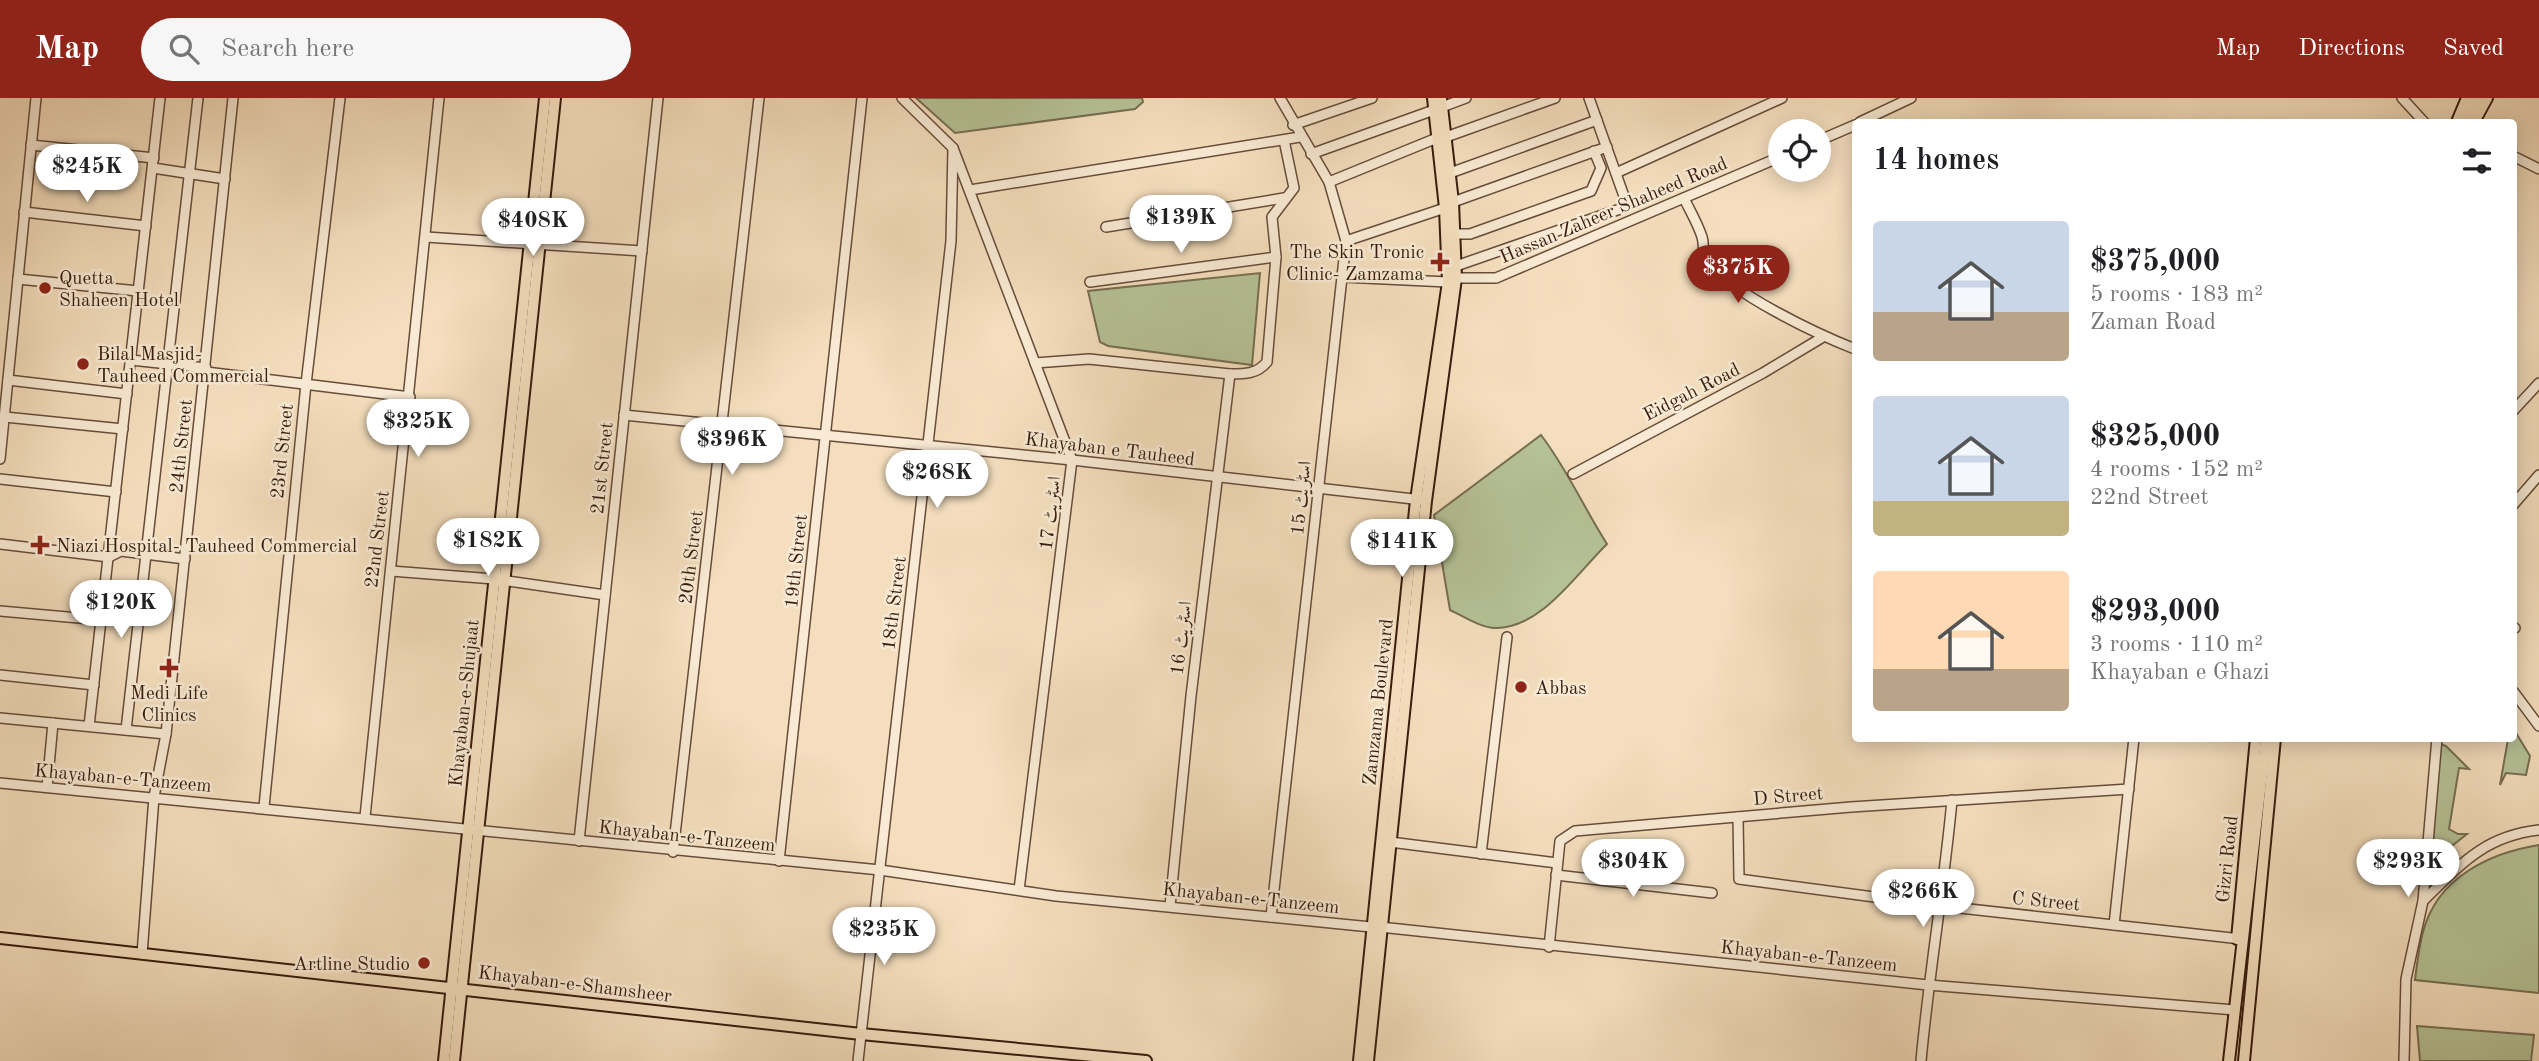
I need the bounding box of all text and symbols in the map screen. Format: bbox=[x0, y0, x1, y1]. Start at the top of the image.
search box bbox=[141, 18, 631, 81]
icon: search bbox=[165, 30, 203, 68]
text: Map bbox=[35, 33, 99, 66]
text: Search here bbox=[221, 36, 354, 62]
text: Map bbox=[2216, 37, 2260, 61]
text: Directions bbox=[2298, 37, 2405, 61]
text: Saved bbox=[2443, 37, 2504, 61]
map controls bbox=[1768, 119, 1831, 182]
button: locate bbox=[1768, 119, 1831, 182]
icon: filters bbox=[2458, 142, 2496, 180]
pin: $245K bbox=[38, 144, 136, 204]
text: 14 homes bbox=[1873, 146, 1999, 176]
text: $245K bbox=[51, 155, 123, 178]
street label: Hassan Zaheer Shaheed Road bbox=[1497, 155, 1731, 268]
pin: $139K bbox=[1132, 195, 1230, 255]
pin: $408K bbox=[484, 198, 582, 258]
text: $139K bbox=[1145, 206, 1217, 229]
text: $408K bbox=[497, 209, 569, 232]
place label: The Skin Tronic Clinic- Zamzama bbox=[1286, 244, 1425, 285]
pin: $375K bbox=[1689, 246, 1787, 305]
text: $375,000 bbox=[2090, 247, 2220, 277]
icon: home bbox=[1929, 249, 2013, 333]
marker: The Skin Tronic Clinic- Zamzama bbox=[1430, 252, 1450, 272]
text: $375K bbox=[1702, 256, 1774, 279]
place label: Quetta Shaheen Hotel bbox=[59, 270, 179, 311]
marker: Quetta Shaheen Hotel bbox=[37, 280, 53, 296]
text: 5 rooms · 183 m² bbox=[2090, 283, 2263, 306]
text: Zaman Road bbox=[2090, 311, 2216, 334]
place label: Bilal Masjid- Tauheed Commercial bbox=[97, 346, 269, 387]
marker: Bilal Masjid- Tauheed Commercial bbox=[75, 356, 91, 372]
street label: Eidgah Road bbox=[1641, 361, 1744, 426]
street label: 24th Street bbox=[168, 398, 197, 494]
pin: $325K bbox=[369, 400, 467, 459]
street label: 23rd Street bbox=[269, 403, 298, 500]
text: $325K bbox=[382, 410, 454, 433]
pin: $396K bbox=[683, 418, 781, 477]
street label: 21st Street bbox=[589, 421, 618, 515]
text: $325,000 bbox=[2090, 422, 2220, 452]
icon: home bbox=[1929, 424, 2013, 508]
text: $396K bbox=[696, 428, 768, 451]
street label: Khayaban e Tauheed bbox=[1024, 431, 1196, 470]
pin: $268K bbox=[888, 450, 986, 510]
text: 4 rooms · 152 m² bbox=[2090, 458, 2263, 481]
street label: اسٹریٹ 15 bbox=[1289, 460, 1316, 536]
text: $268K bbox=[901, 461, 973, 484]
street label: اسٹریٹ 17 bbox=[1038, 475, 1065, 551]
text: 22nd Street bbox=[2090, 486, 2209, 509]
street label: 22nd Street bbox=[363, 490, 394, 589]
street label: 20th Street bbox=[677, 509, 708, 605]
street label: 19th Street bbox=[783, 513, 812, 609]
pin: $182K bbox=[439, 518, 537, 578]
pin: $141K bbox=[1353, 519, 1451, 579]
text: $182K bbox=[452, 529, 524, 552]
text: $141K bbox=[1366, 530, 1438, 553]
marker: Niazi Hospital- Tauheed Commercial bbox=[30, 535, 50, 555]
place label: Niazi Hospital- Tauheed Commercial bbox=[56, 538, 357, 557]
street label: 18th Street bbox=[880, 555, 911, 651]
pin: $120K bbox=[72, 580, 170, 640]
text: $120K bbox=[85, 591, 157, 614]
text: $293,000 bbox=[2090, 597, 2220, 627]
icon: home bbox=[1929, 599, 2013, 683]
street label: اسٹریٹ 16 bbox=[1169, 600, 1196, 676]
street label: Khayaban-e-Shujaat bbox=[447, 618, 484, 788]
street label: Zamzama Boulevard bbox=[1361, 618, 1398, 787]
text: 3 rooms · 110 m² bbox=[2090, 633, 2263, 656]
marker: Medi Life Clinics bbox=[159, 658, 179, 678]
text: Khayaban e Ghazi bbox=[2090, 661, 2270, 684]
marker: Abbas bbox=[1513, 679, 1529, 695]
place label: Abbas bbox=[1535, 680, 1587, 699]
place label: Medi Life Clinics bbox=[130, 685, 208, 726]
street label: Khayaban-e-Tanzeem bbox=[33, 762, 212, 797]
street label: D Street bbox=[1752, 785, 1824, 810]
street label: Gizri Road bbox=[2214, 815, 2243, 904]
street label: Khayaban-e-Tanzeem bbox=[597, 819, 776, 856]
pin: $304K bbox=[1584, 840, 1682, 899]
pin: $293K bbox=[2359, 840, 2457, 899]
text: $304K bbox=[1597, 850, 1669, 873]
text: $293K bbox=[2372, 850, 2444, 873]
pin: $266K bbox=[1874, 870, 1972, 929]
text: $266K bbox=[1887, 880, 1959, 903]
street label: Khayaban-e-Tanzeem bbox=[1161, 881, 1340, 918]
street label: C Street bbox=[2011, 889, 2081, 916]
pin: $235K bbox=[835, 908, 933, 967]
text: $235K bbox=[848, 918, 920, 941]
street label: Khayaban-e-Tanzeem bbox=[1719, 939, 1898, 976]
marker: Artline Studio bbox=[416, 955, 432, 971]
place label: Artline Studio bbox=[293, 956, 410, 975]
street label: Khayaban-e-Shamsheer bbox=[477, 964, 673, 1007]

